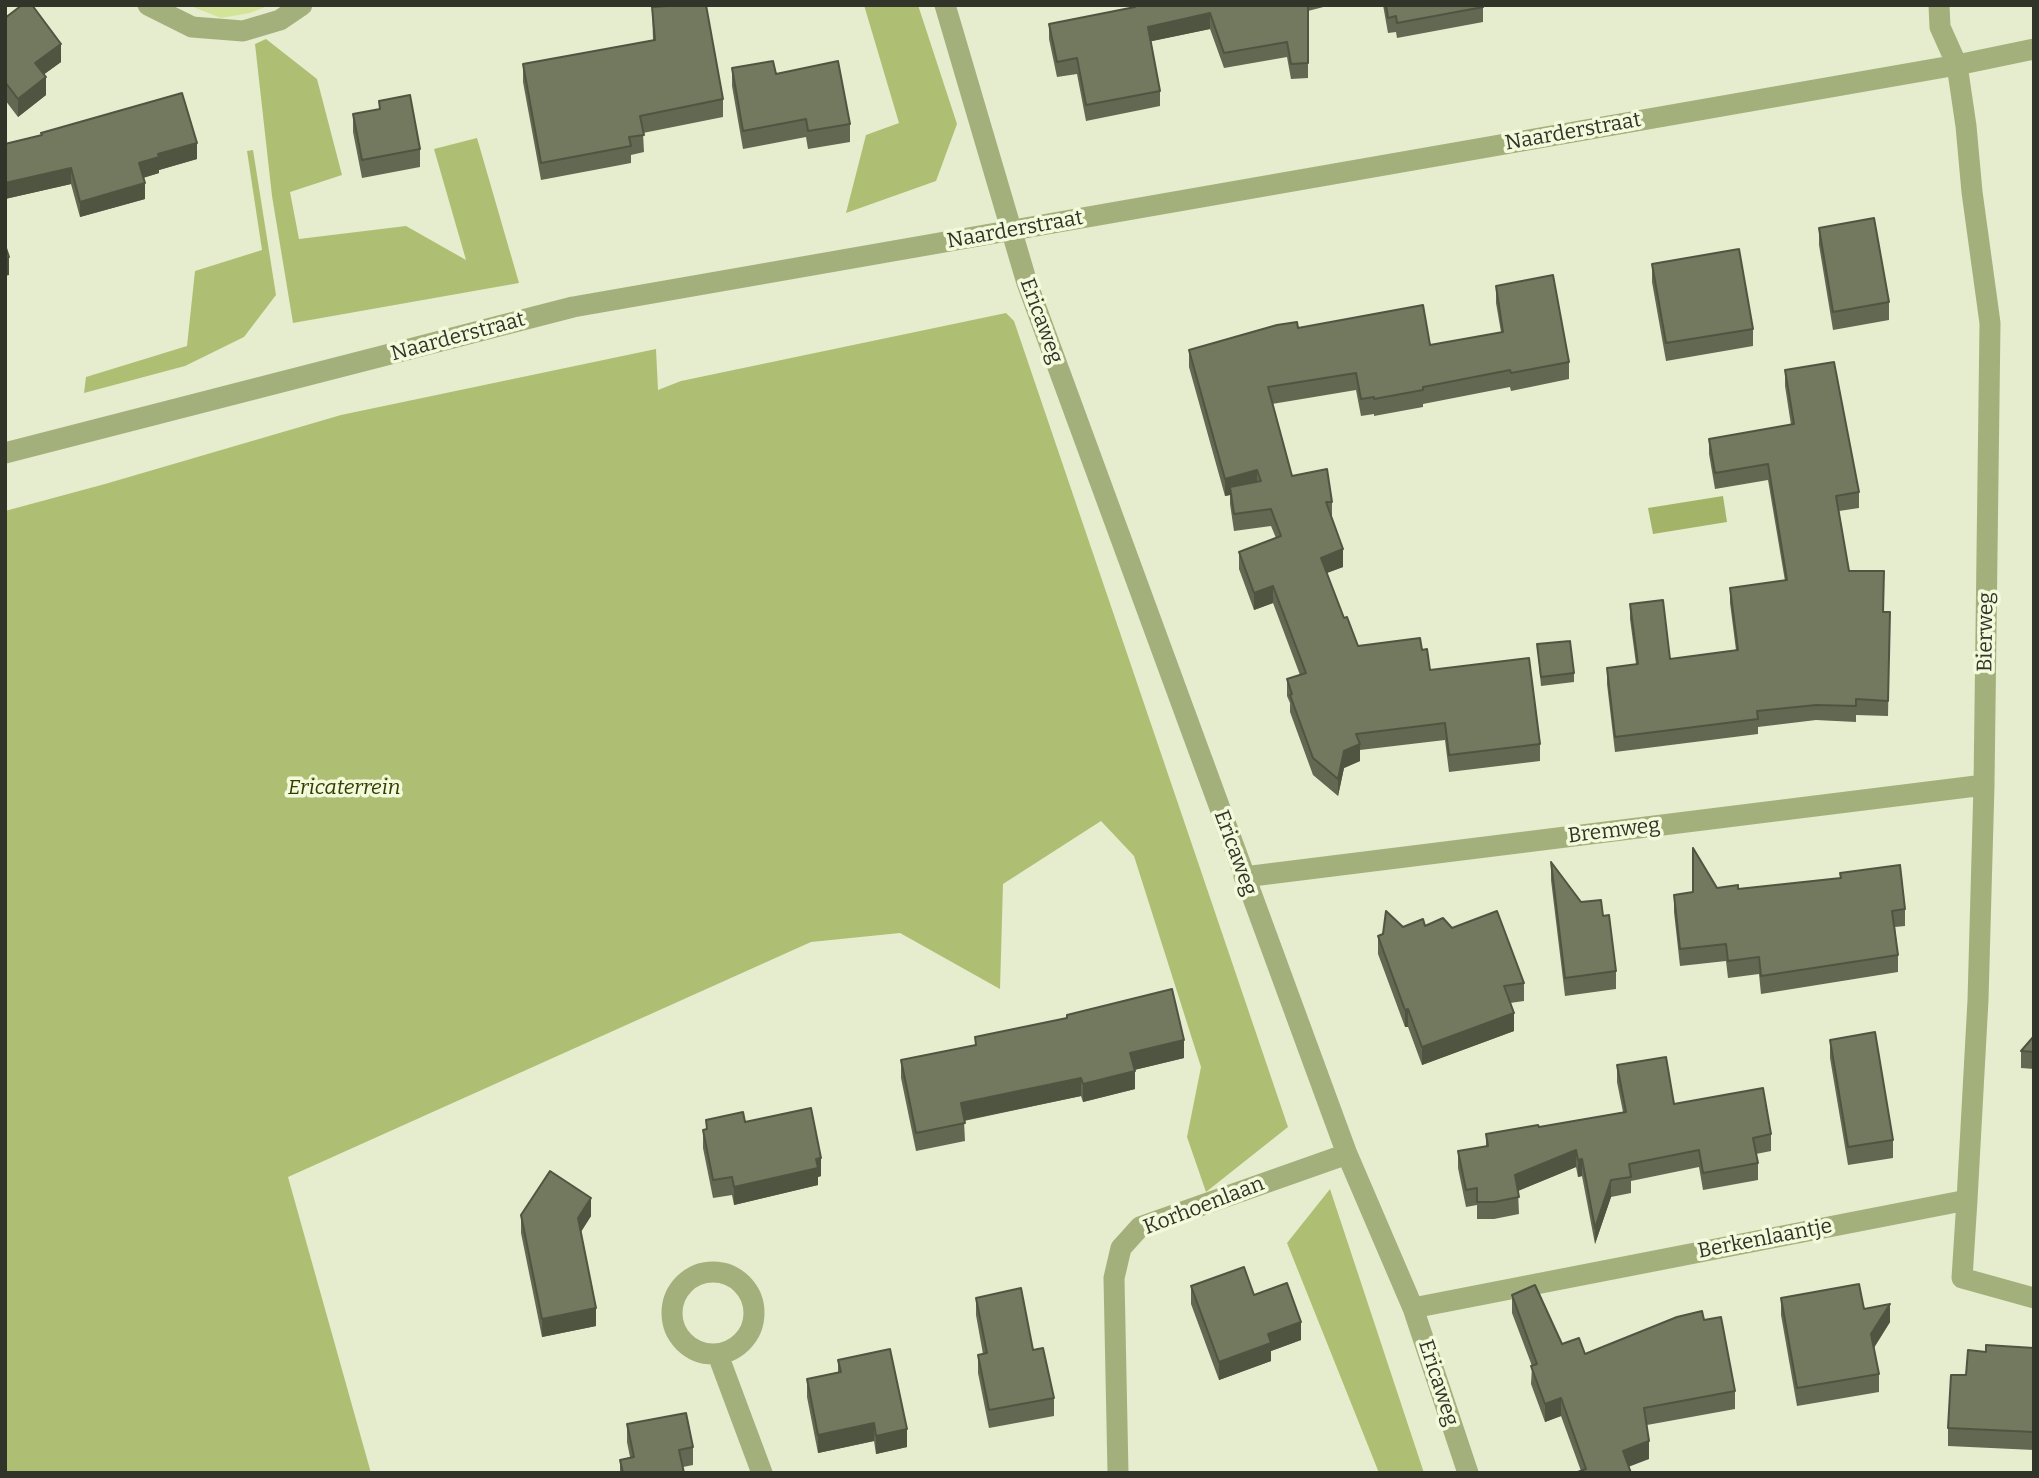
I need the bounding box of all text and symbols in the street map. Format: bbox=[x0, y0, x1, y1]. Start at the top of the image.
street label: Naarderstraat bbox=[1503, 108, 1643, 156]
street label: Naarderstraat bbox=[945, 206, 1085, 254]
street label: Ericaweg bbox=[1014, 275, 1068, 367]
street label: Naarderstraat bbox=[388, 307, 528, 367]
street label: Bierweg bbox=[1973, 592, 1999, 672]
park label: Ericaterrein bbox=[288, 775, 400, 801]
street label: Ericaweg bbox=[1208, 807, 1262, 899]
street label: Bremweg bbox=[1567, 813, 1661, 849]
street label: Korhoenlaan bbox=[1140, 1171, 1268, 1241]
street label: Berkenlaantje bbox=[1696, 1214, 1834, 1264]
street label: Ericaweg bbox=[1412, 1337, 1464, 1429]

